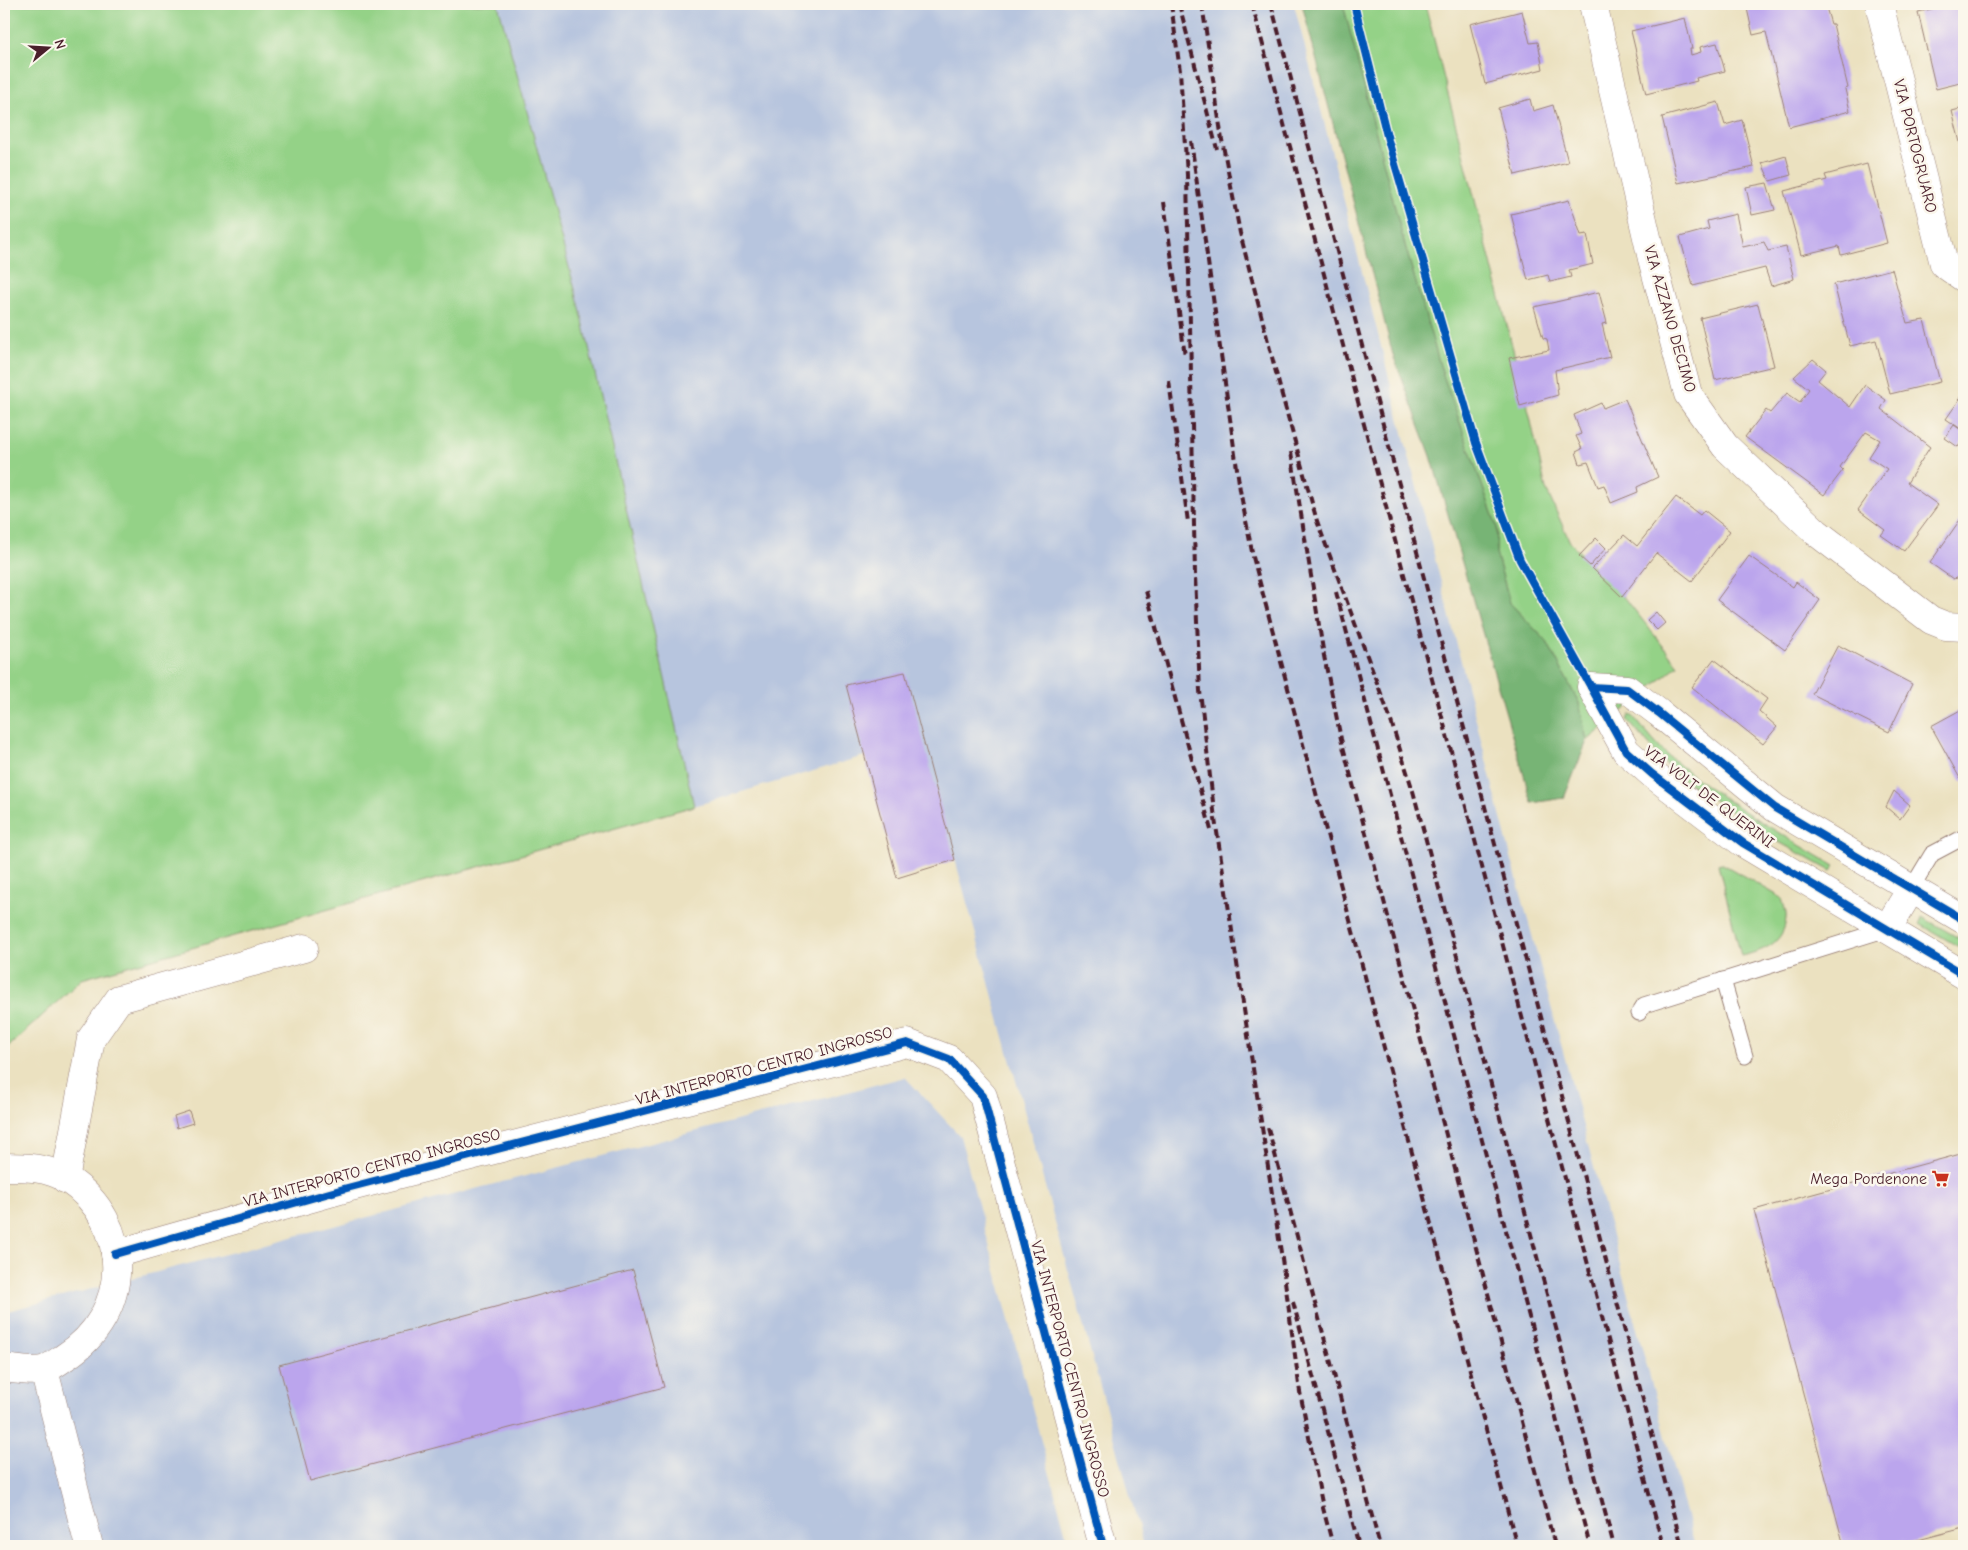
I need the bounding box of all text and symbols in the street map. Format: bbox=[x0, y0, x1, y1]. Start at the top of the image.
north arrow bbox=[22, 22, 72, 72]
text: N bbox=[50, 37, 69, 51]
street label: VIA PORTOGRUARO bbox=[1890, 77, 1940, 215]
street label: VIA AZZANO DECIMO bbox=[1640, 243, 1700, 395]
street label: VIA VOLT DE QUERINI bbox=[1641, 742, 1777, 852]
street label: VIA INTERPORTO CENTRO INGROSSO bbox=[634, 1023, 894, 1109]
street label: VIA INTERPORTO CENTRO INGROSSO bbox=[242, 1125, 502, 1211]
supermarket icon: Mega Pordenone bbox=[1931, 1169, 1951, 1189]
place label: Mega Pordenone bbox=[1810, 1170, 1927, 1188]
street label: VIA INTERPORTO CENTRO INGROSSO bbox=[1027, 1239, 1113, 1499]

